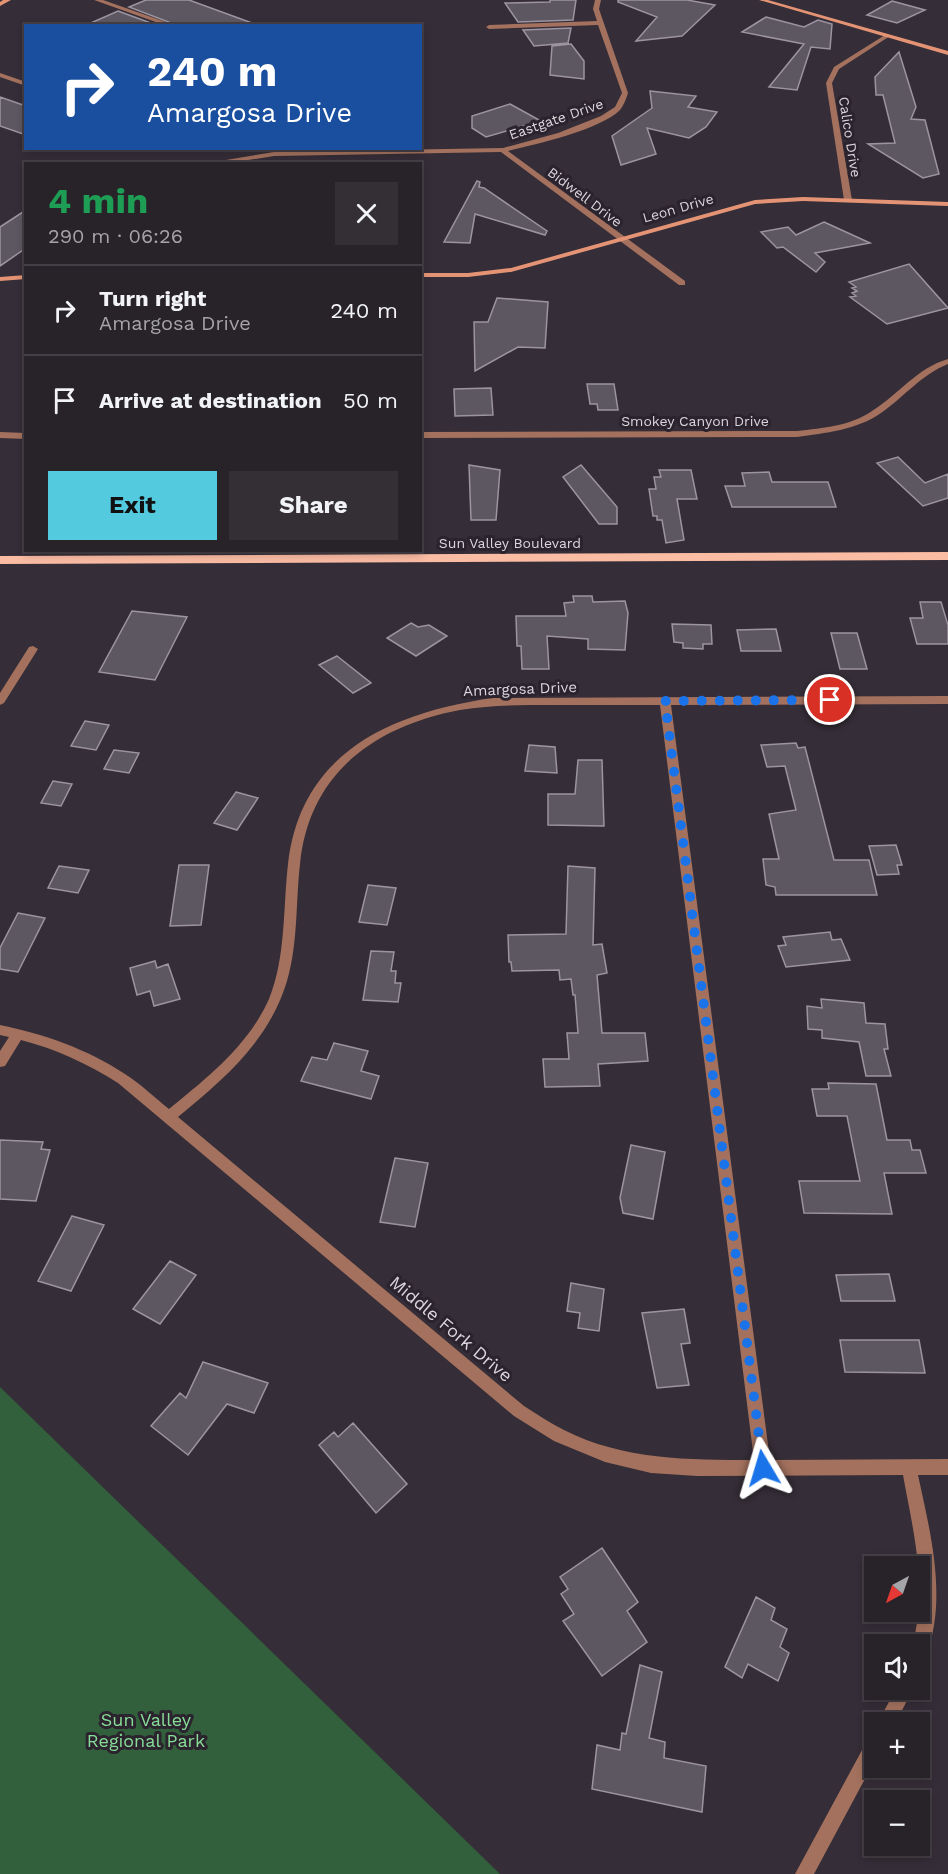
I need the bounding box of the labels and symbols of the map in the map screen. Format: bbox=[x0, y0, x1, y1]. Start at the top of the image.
street label: Eastgate Drive bbox=[507, 95, 605, 143]
street label: Calico Drive bbox=[836, 96, 864, 178]
street label: Bidwell Drive bbox=[545, 164, 625, 230]
street label: Leon Drive bbox=[641, 190, 715, 226]
street label: Smokey Canyon Drive bbox=[621, 413, 769, 429]
street label: Sun Valley Boulevard bbox=[439, 535, 581, 551]
pin bbox=[804, 674, 855, 725]
street label: Amargosa Drive bbox=[463, 678, 577, 700]
street label: Middle Fork Drive bbox=[386, 1271, 517, 1386]
position arrow bbox=[731, 1436, 795, 1500]
north arrow bbox=[864, 1556, 930, 1622]
park label: Sun Valley Regional Park bbox=[87, 1709, 205, 1751]

